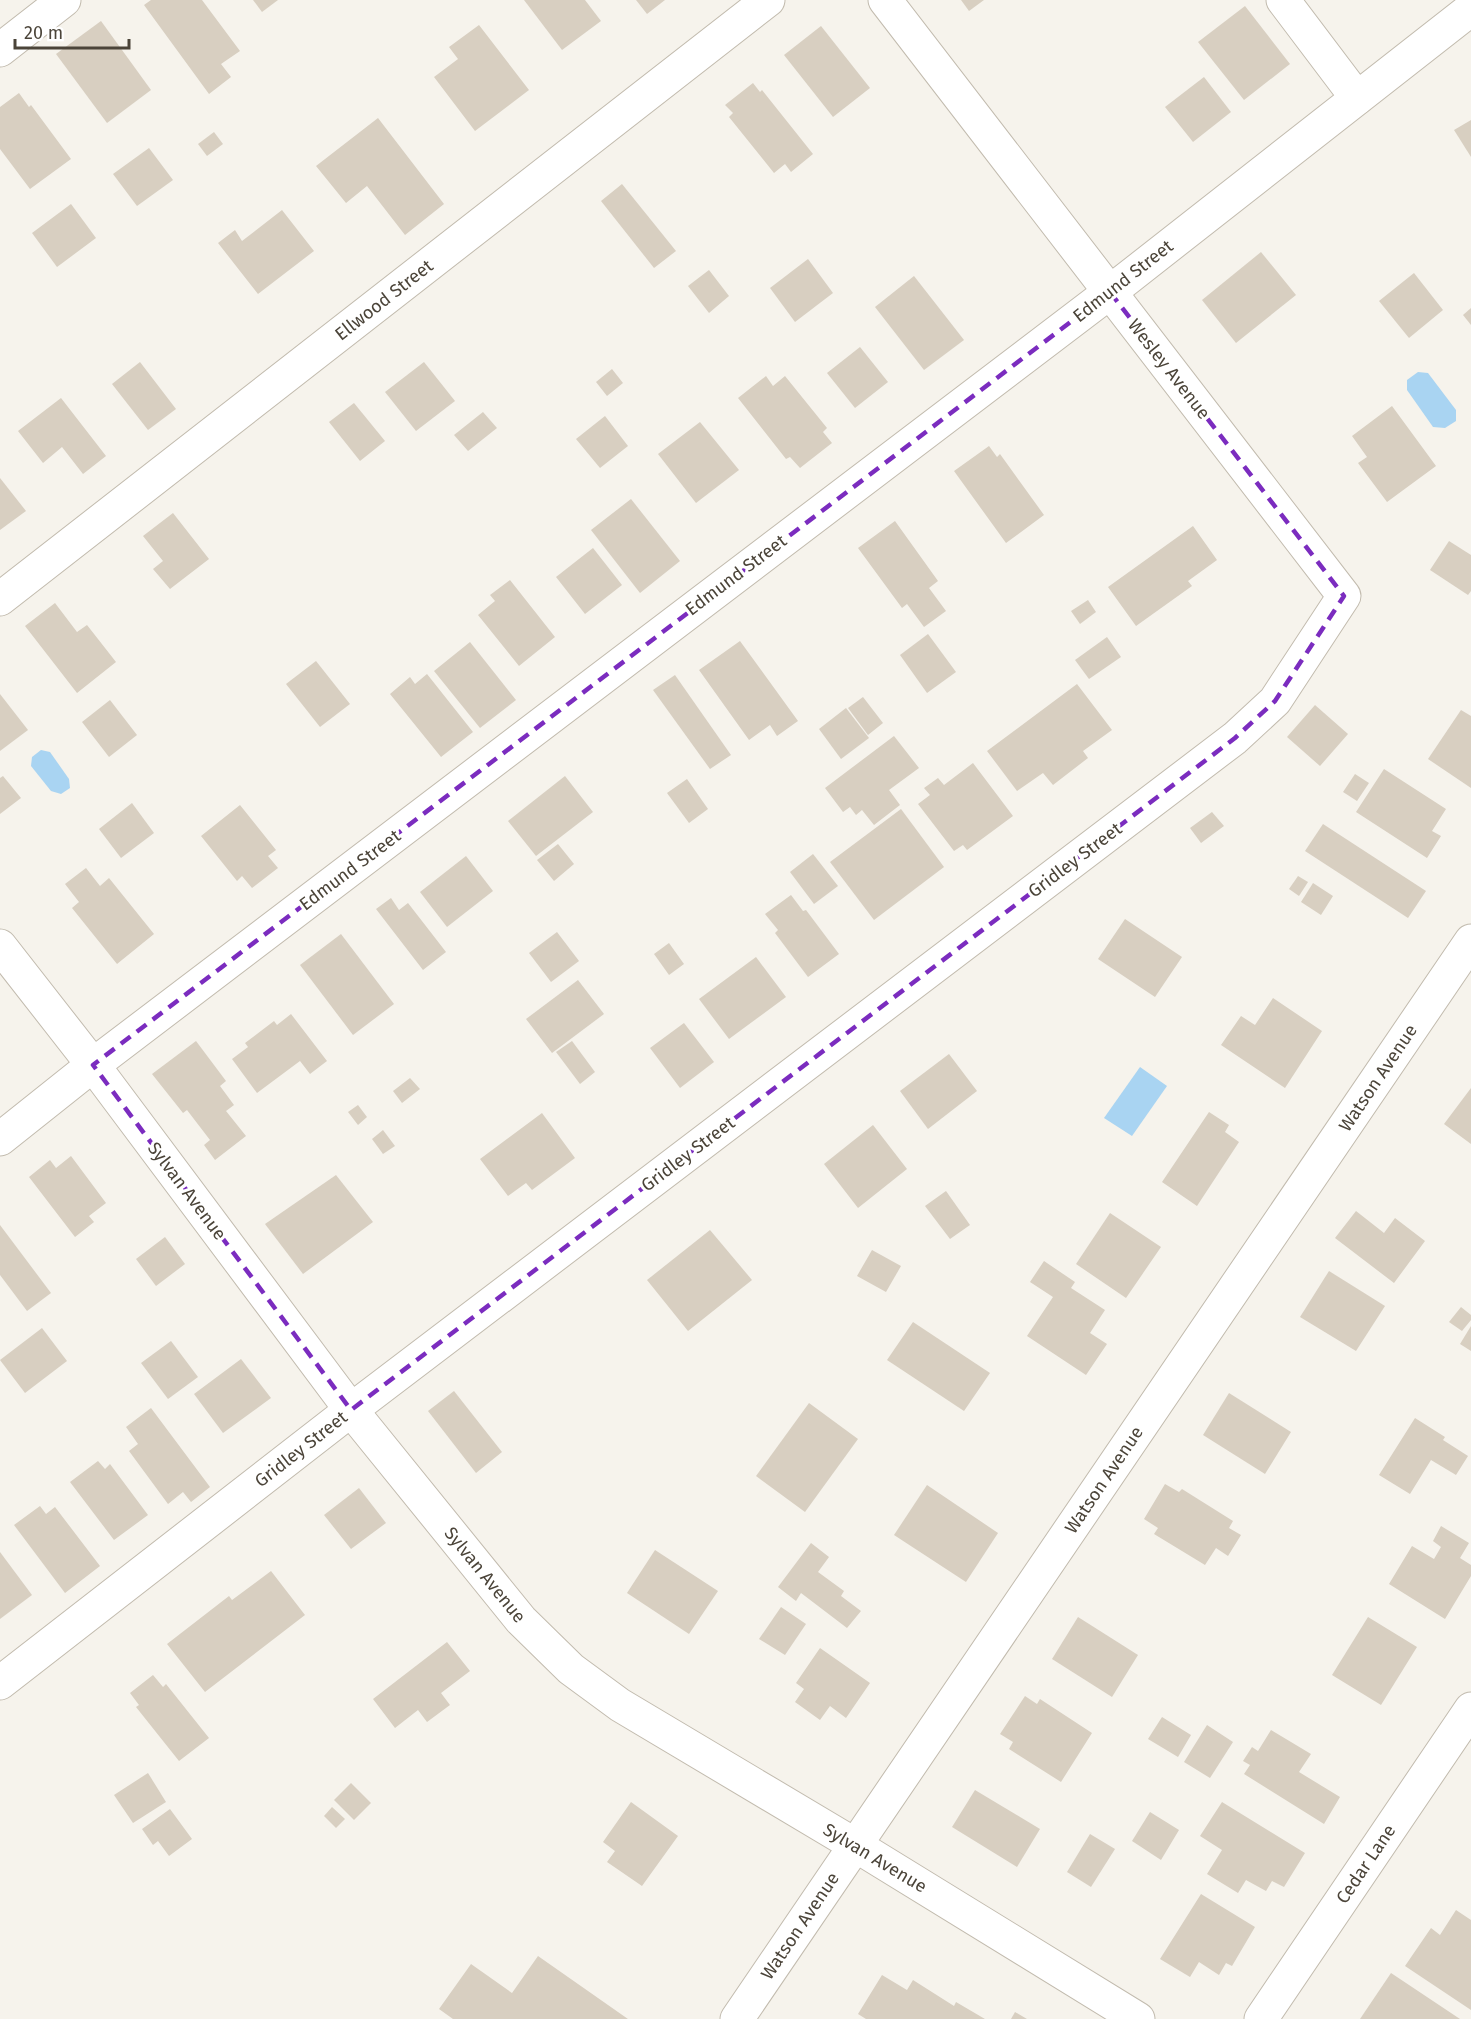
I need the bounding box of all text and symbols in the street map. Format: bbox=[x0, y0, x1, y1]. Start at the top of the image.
scale bar bbox=[15, 12, 129, 50]
text: 20 m bbox=[24, 22, 63, 44]
street label: Edmund Street bbox=[1069, 235, 1178, 327]
street label: Ellwood Street bbox=[331, 255, 438, 345]
street label: Wesley Avenue bbox=[1123, 314, 1215, 424]
street label: Edmund Street bbox=[681, 530, 791, 620]
street label: Gridley Street bbox=[1024, 817, 1127, 902]
street label: Edmund Street bbox=[295, 825, 405, 915]
street label: Watson Avenue bbox=[1334, 1020, 1422, 1136]
street label: Gridley Street bbox=[637, 1111, 740, 1196]
street label: Sylvan Avenue bbox=[143, 1138, 231, 1244]
street label: Gridley Street bbox=[250, 1406, 352, 1492]
street label: Watson Avenue bbox=[1060, 1422, 1148, 1538]
street label: Sylvan Avenue bbox=[440, 1523, 530, 1627]
street label: Sylvan Avenue bbox=[819, 1818, 931, 1898]
street label: Cedar Lane bbox=[1332, 1820, 1400, 1908]
street label: Watson Avenue bbox=[756, 1868, 844, 1984]

